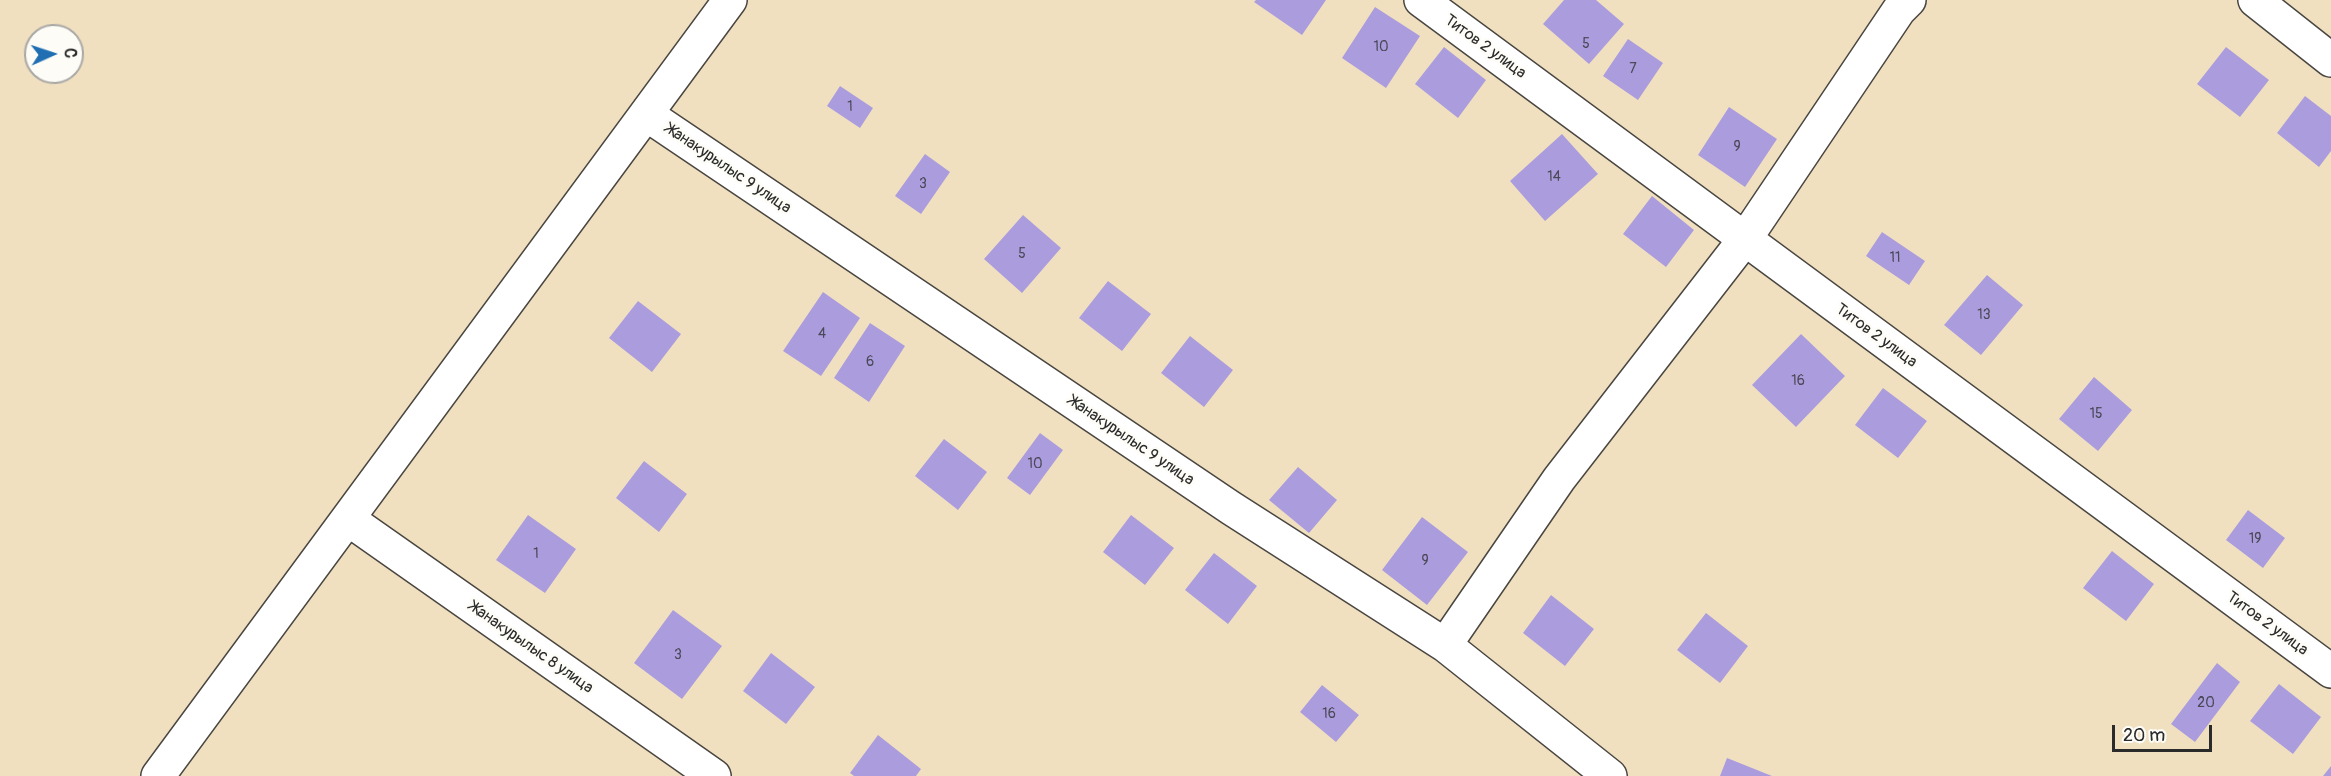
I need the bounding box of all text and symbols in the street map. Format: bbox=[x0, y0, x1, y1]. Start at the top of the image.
street label: Титов 2 улица bbox=[1440, 11, 1530, 83]
north arrow bbox=[24, 24, 84, 84]
house number: 5 bbox=[1582, 36, 1590, 52]
house number: 10 bbox=[1373, 39, 1389, 55]
text: С bbox=[60, 48, 80, 59]
house number: 7 bbox=[1629, 61, 1637, 77]
house number: 1 bbox=[847, 99, 853, 115]
street label: Жанакурылыс 9 улица bbox=[662, 120, 794, 218]
house number: 9 bbox=[1733, 139, 1741, 155]
house number: 14 bbox=[1547, 169, 1561, 185]
house number: 3 bbox=[919, 176, 927, 192]
house number: 5 bbox=[1018, 246, 1026, 262]
house number: 11 bbox=[1890, 250, 1900, 266]
street label: Титов 2 улица bbox=[1831, 300, 1921, 372]
house number: 13 bbox=[1977, 307, 1991, 323]
house number: 4 bbox=[818, 326, 826, 342]
house number: 6 bbox=[866, 354, 874, 370]
house number: 16 bbox=[1791, 373, 1805, 389]
street label: Жанакурылыс 9 улица bbox=[1065, 392, 1197, 490]
house number: 15 bbox=[2089, 406, 2103, 422]
house number: 10 bbox=[1027, 456, 1043, 472]
house number: 19 bbox=[2249, 531, 2261, 547]
house number: 1 bbox=[533, 546, 539, 562]
house number: 9 bbox=[1421, 553, 1429, 569]
street label: Титов 2 улица bbox=[2222, 588, 2312, 660]
street label: Жанакурылыс 8 улица bbox=[465, 598, 597, 698]
house number: 3 bbox=[674, 647, 682, 663]
house number: 20 bbox=[2197, 695, 2215, 711]
house number: 16 bbox=[1322, 706, 1336, 722]
scale bar bbox=[2115, 713, 2216, 751]
text: 20 m bbox=[2123, 724, 2165, 747]

